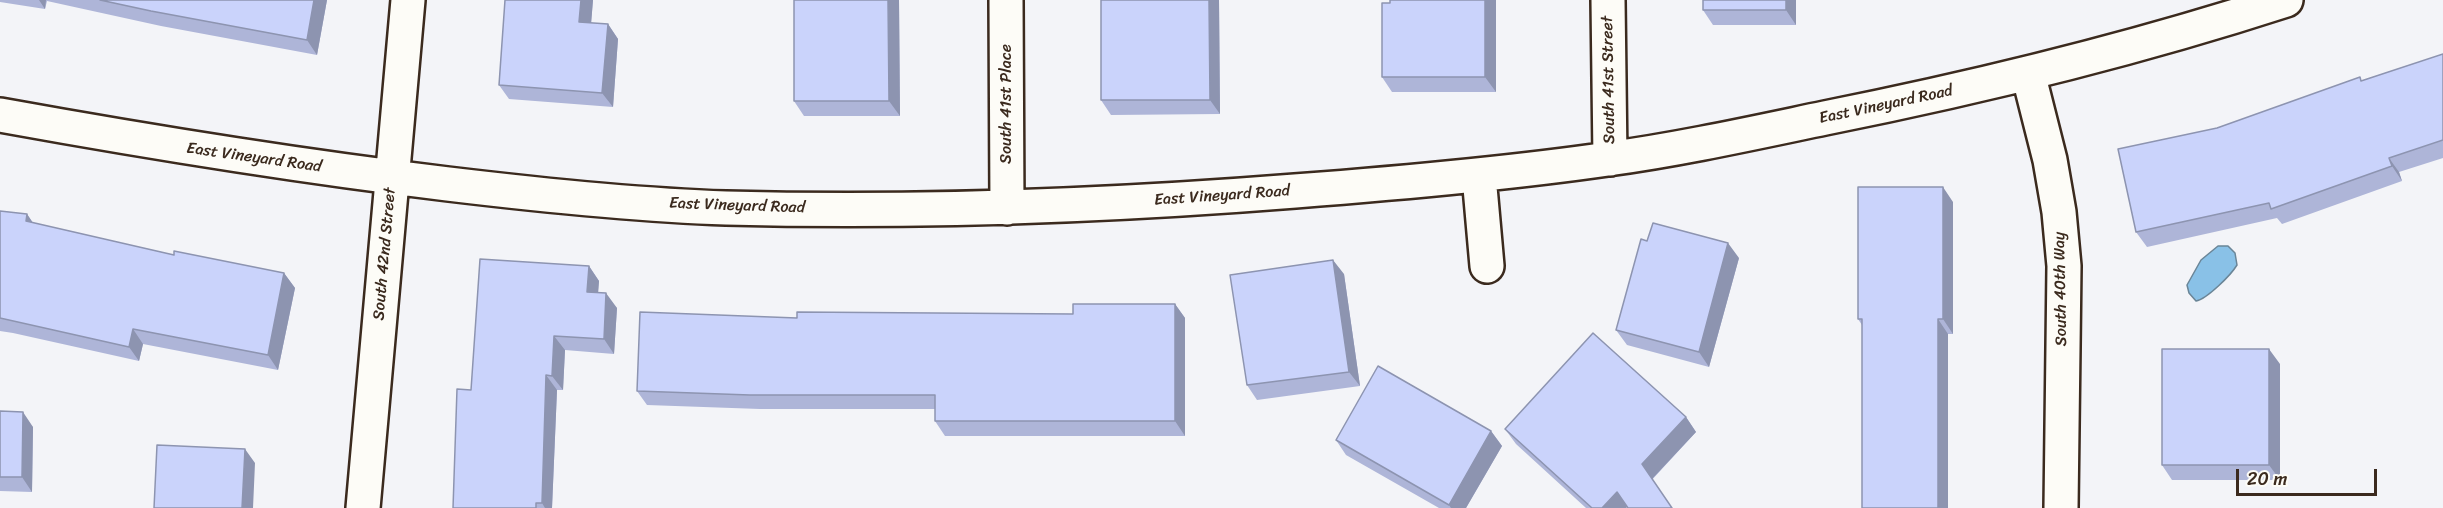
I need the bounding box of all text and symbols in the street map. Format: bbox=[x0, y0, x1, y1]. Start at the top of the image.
street label: South 41st Street bbox=[1598, 16, 1620, 144]
street label: South 41st Place bbox=[997, 44, 1017, 164]
street label: East Vineyard Road bbox=[1817, 81, 1955, 129]
street label: East Vineyard Road bbox=[185, 139, 323, 177]
street label: East Vineyard Road bbox=[1154, 182, 1290, 210]
street label: South 42nd Street bbox=[370, 187, 400, 321]
street label: East Vineyard Road bbox=[669, 194, 805, 218]
street label: South 40th Way bbox=[2050, 232, 2072, 346]
scale bar bbox=[2239, 457, 2380, 495]
text: 20 m bbox=[2247, 463, 2287, 495]

